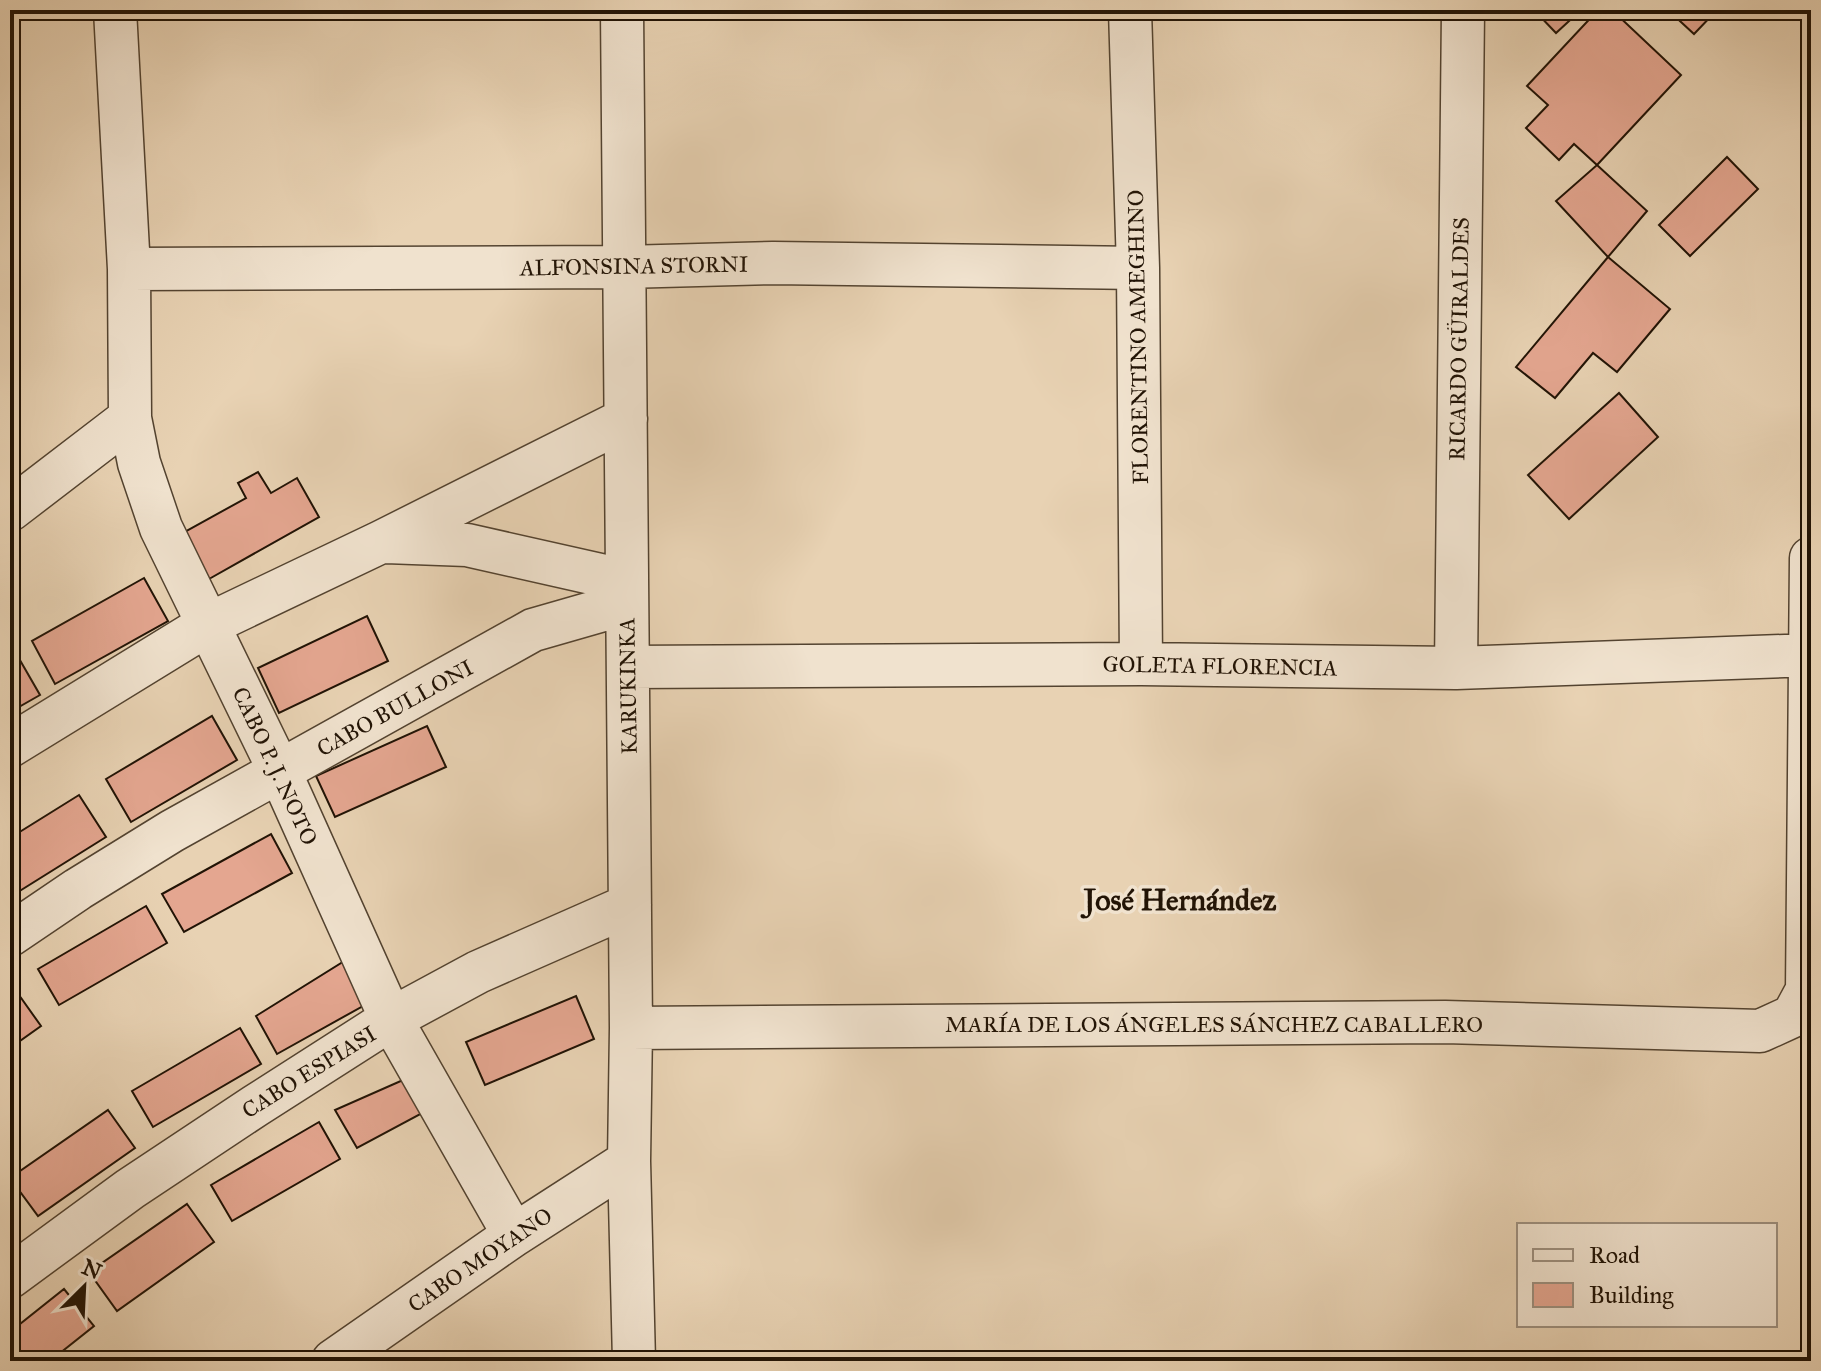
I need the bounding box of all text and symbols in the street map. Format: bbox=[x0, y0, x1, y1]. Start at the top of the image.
street label: FLORENTINO AMEGHINO bbox=[1122, 189, 1154, 485]
street label: RICARDO GÜIRALDES bbox=[1443, 217, 1475, 461]
street label: ALFONSINA STORNI bbox=[519, 251, 748, 282]
street label: KARUKINKA bbox=[613, 617, 643, 755]
street label: GOLETA FLORENCIA bbox=[1102, 650, 1338, 682]
street label: CABO BULLONI bbox=[312, 654, 478, 762]
street label: CABO P. J. NOTO bbox=[227, 683, 323, 849]
district label: José Hernández bbox=[1080, 882, 1276, 919]
street label: MARÍA DE LOS ÁNGELES SÁNCHEZ CABALLERO bbox=[945, 1011, 1483, 1038]
street label: CABO ESPIASI bbox=[237, 1020, 381, 1124]
street label: CABO MOYANO bbox=[403, 1202, 557, 1318]
legend bbox=[1517, 1223, 1777, 1327]
text: Road bbox=[1589, 1240, 1640, 1270]
north arrow bbox=[44, 1247, 124, 1327]
text: N bbox=[78, 1253, 106, 1285]
text: Building bbox=[1589, 1280, 1674, 1310]

